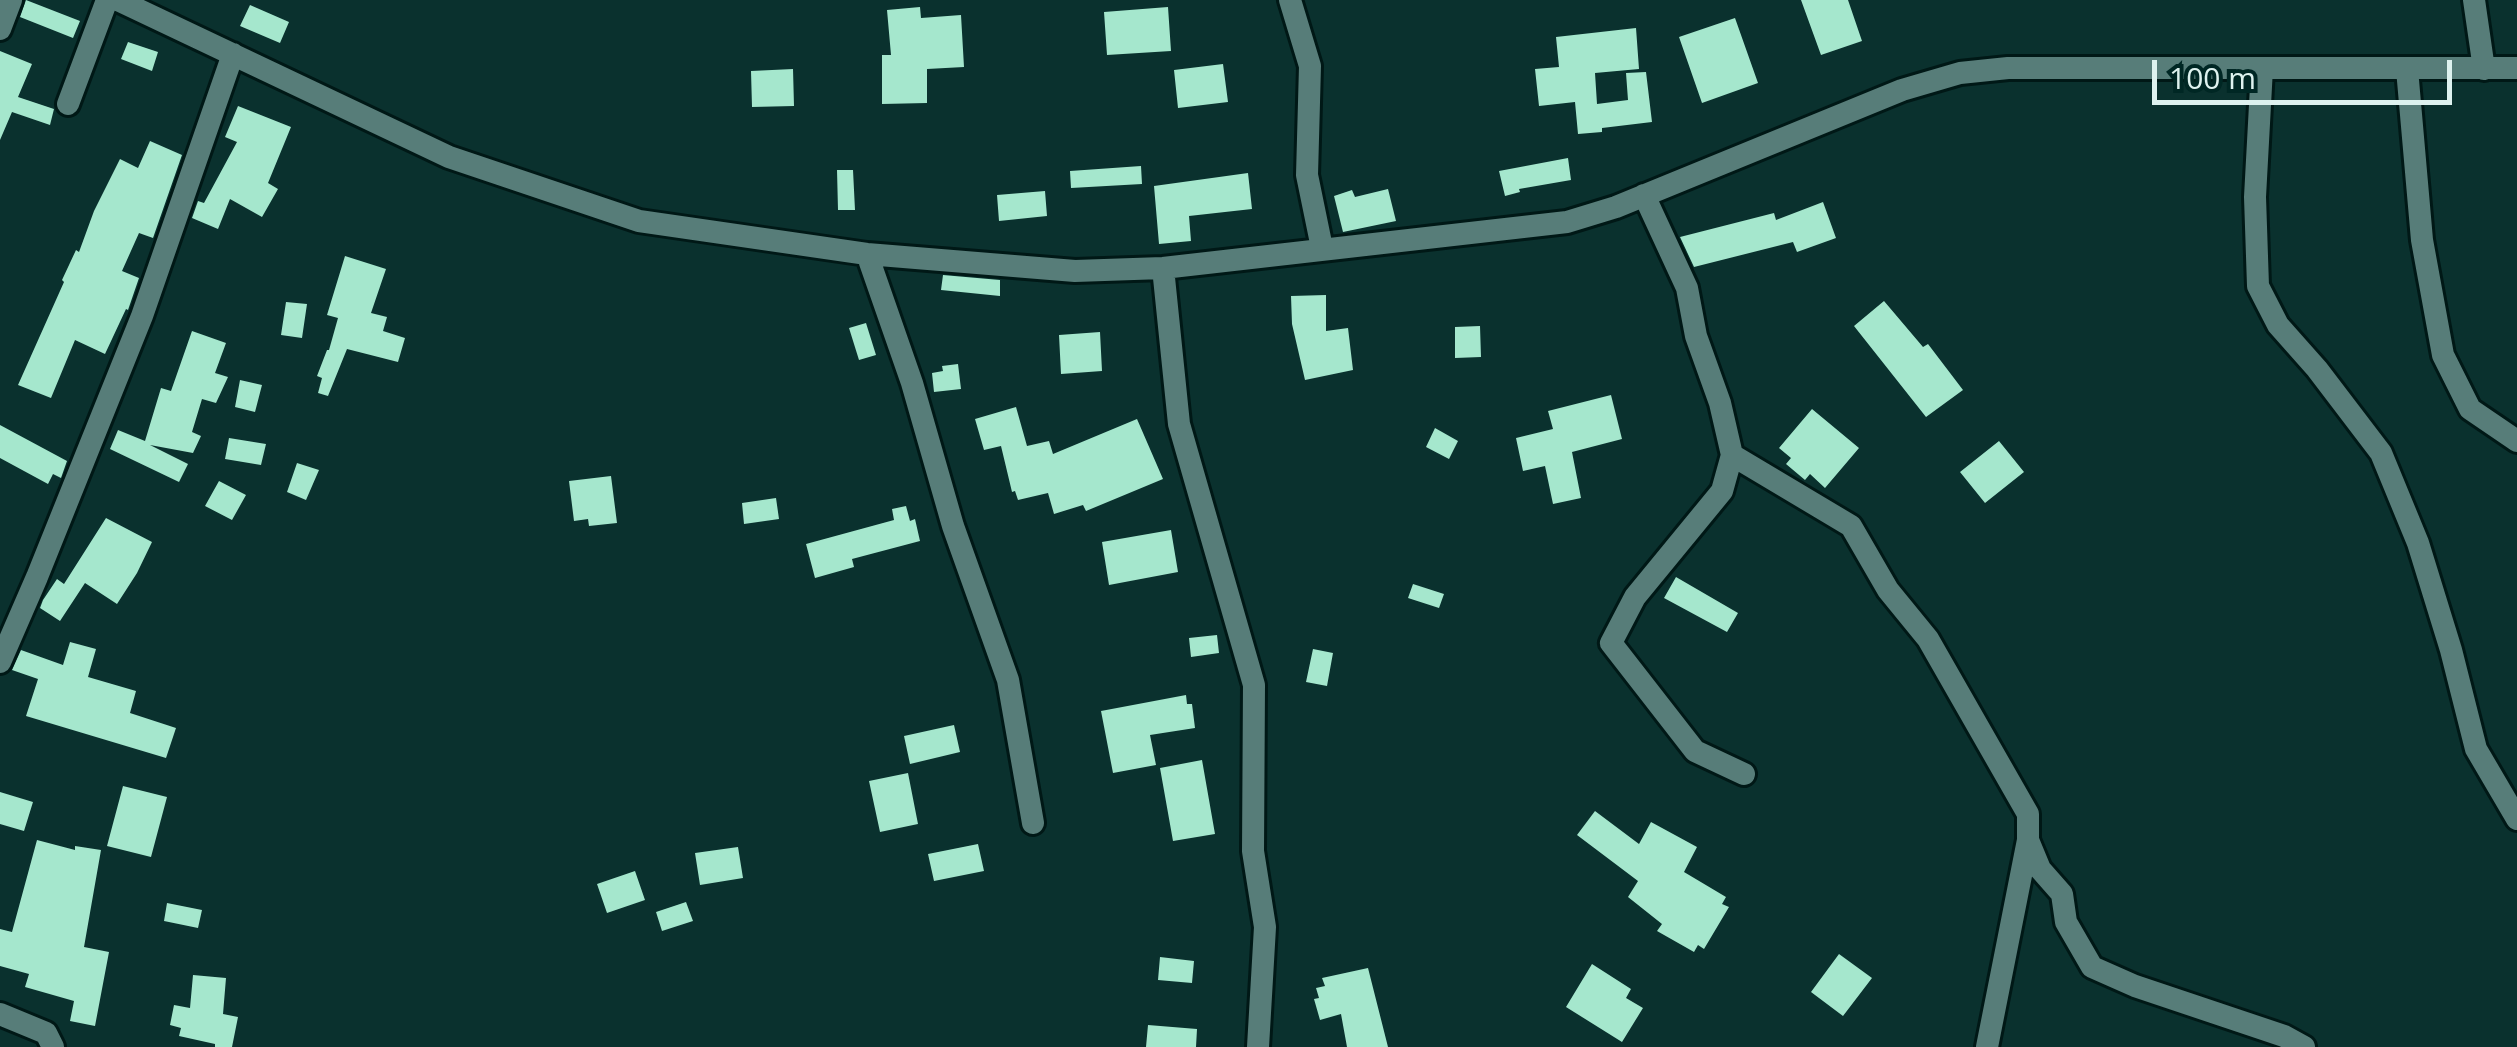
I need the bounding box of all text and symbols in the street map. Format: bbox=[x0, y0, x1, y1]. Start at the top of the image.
scale bar bbox=[2157, 40, 2457, 102]
text: 100 m bbox=[2169, 57, 2256, 98]

